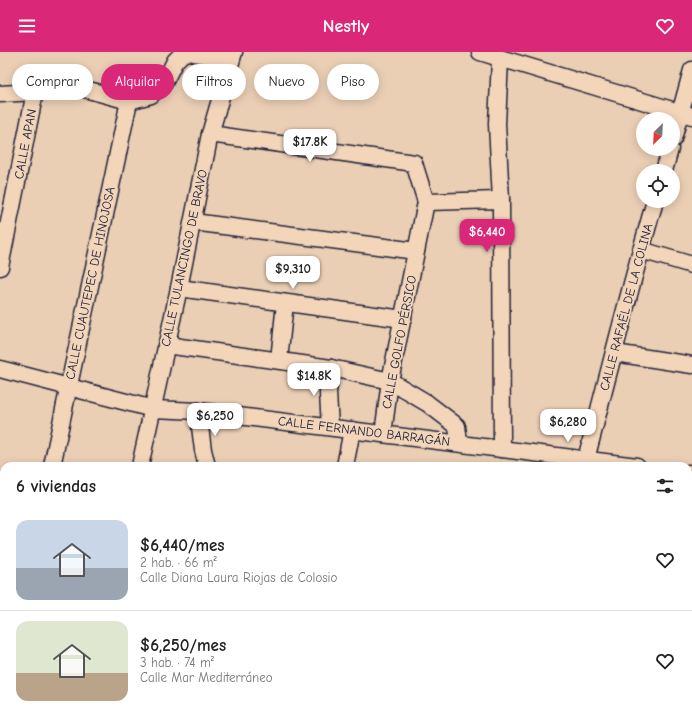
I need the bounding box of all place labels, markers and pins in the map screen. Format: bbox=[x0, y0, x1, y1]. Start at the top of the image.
pin: $17.8K bbox=[277, 129, 343, 163]
pin: $6,440 bbox=[454, 219, 520, 253]
pin: $9,310 bbox=[260, 256, 326, 290]
pin: $14.8K bbox=[281, 363, 347, 397]
pin: $6,250 bbox=[182, 403, 248, 437]
pin: $6,280 bbox=[535, 409, 601, 443]

